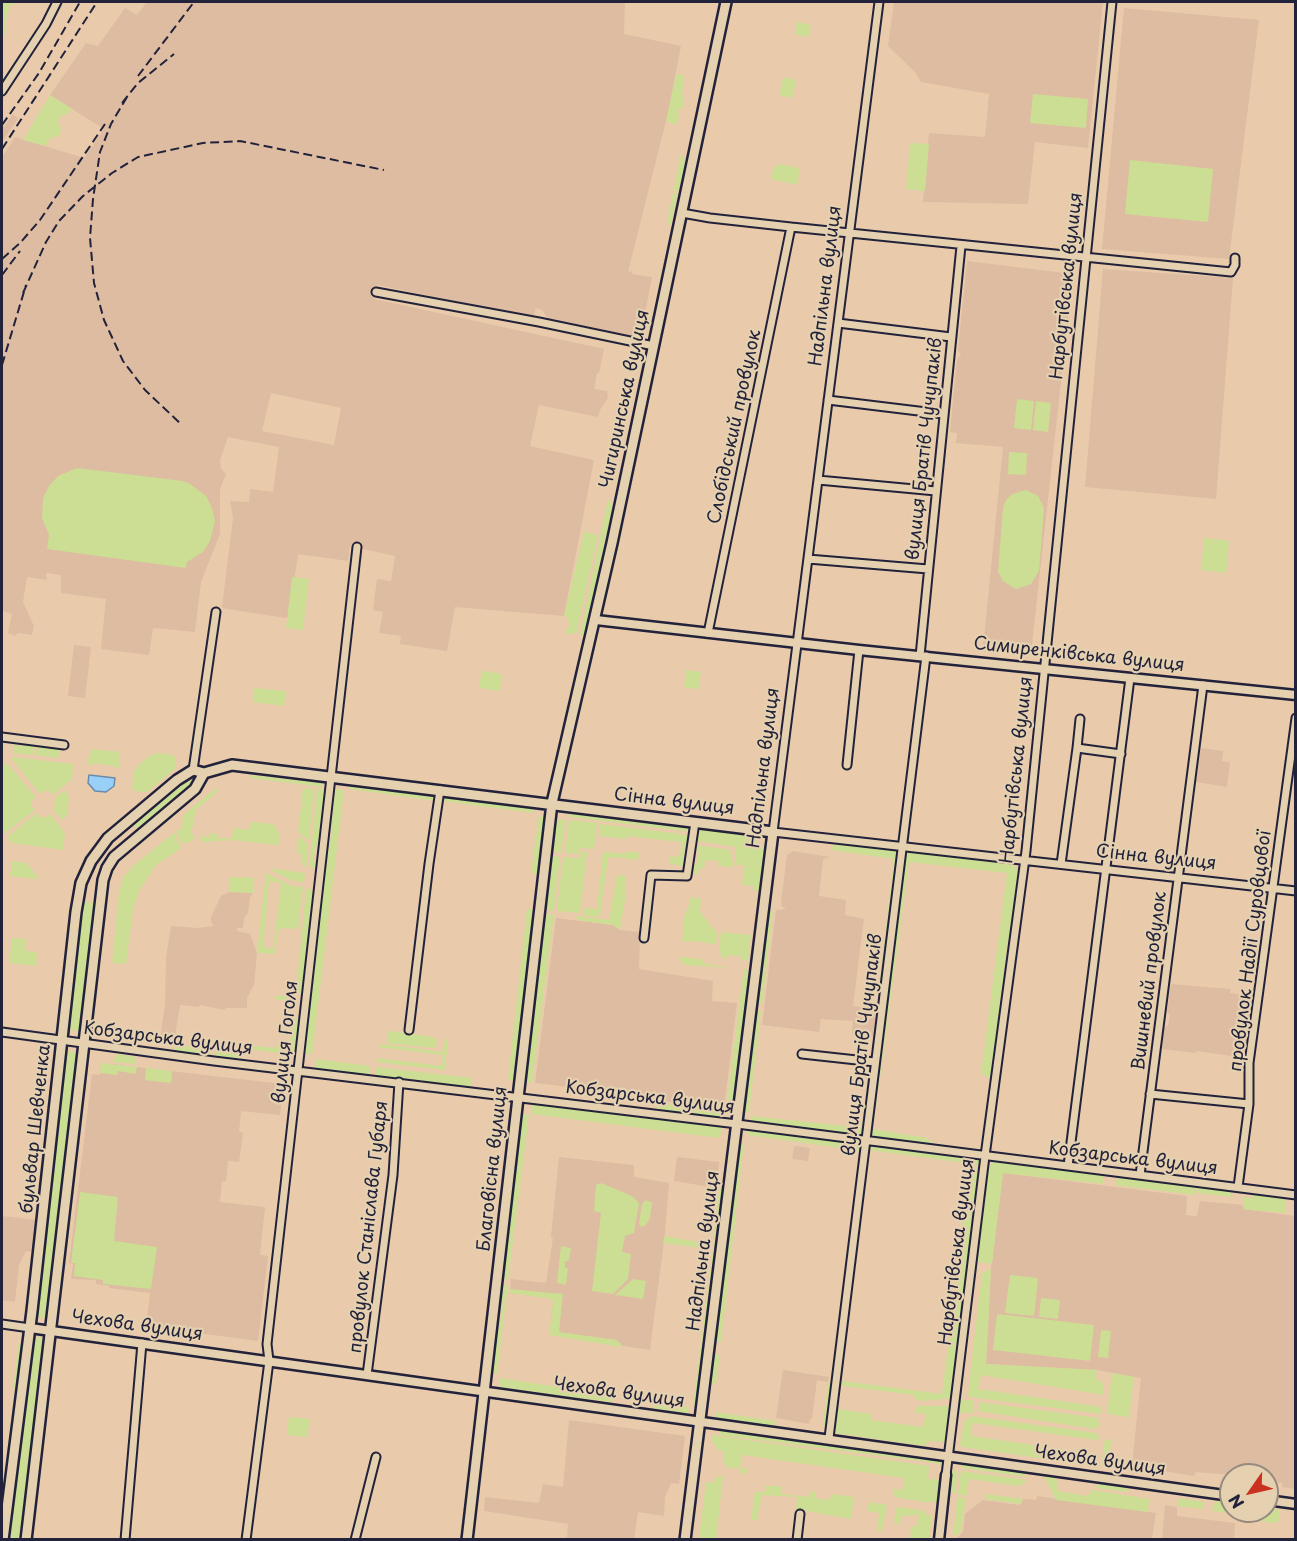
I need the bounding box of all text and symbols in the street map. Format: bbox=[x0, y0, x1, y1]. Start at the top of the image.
street label: Нарбутівська вулиця bbox=[1046, 191, 1088, 381]
street label: Надпільна вулиця bbox=[805, 204, 847, 368]
street label: Чигиринська вулиця bbox=[595, 308, 655, 490]
street label: Слобідський провулок bbox=[704, 328, 766, 526]
street label: вулиця Братів Чучупаків bbox=[903, 337, 947, 561]
street label: Симиренківська вулиця bbox=[972, 633, 1186, 677]
street label: Нарбутівська вулиця bbox=[996, 675, 1038, 865]
street label: Надпільна вулиця bbox=[743, 686, 785, 850]
street label: Сінна вулиця bbox=[613, 784, 735, 820]
street label: провулок Надії Суровцової bbox=[1225, 829, 1277, 1073]
street label: Сінна вулиця bbox=[1095, 841, 1217, 875]
street label: Вишневий провулок bbox=[1128, 890, 1172, 1072]
street label: вулиця Братів Чучупаків bbox=[839, 933, 887, 1157]
street label: вулиця Гоголя bbox=[269, 979, 303, 1105]
street label: Кобзарська вулиця bbox=[82, 1018, 254, 1060]
street label: бульвар Шевченка bbox=[16, 1043, 56, 1215]
street label: Кобзарська вулиця bbox=[564, 1077, 736, 1119]
street label: Благовісна вулиця bbox=[474, 1085, 512, 1253]
street label: провулок Станіслава Губаря bbox=[345, 1100, 393, 1354]
street label: Кобзарська вулиця bbox=[1047, 1138, 1219, 1180]
street label: Нарбутівська вулиця bbox=[935, 1157, 979, 1347]
street label: Надпільна вулиця bbox=[683, 1169, 725, 1333]
street label: Чехова вулиця bbox=[70, 1306, 204, 1346]
street label: Чехова вулиця bbox=[552, 1373, 686, 1413]
street label: Чехова вулиця bbox=[1033, 1441, 1167, 1481]
north arrow bbox=[1219, 1463, 1279, 1523]
text: N bbox=[1222, 1490, 1249, 1514]

